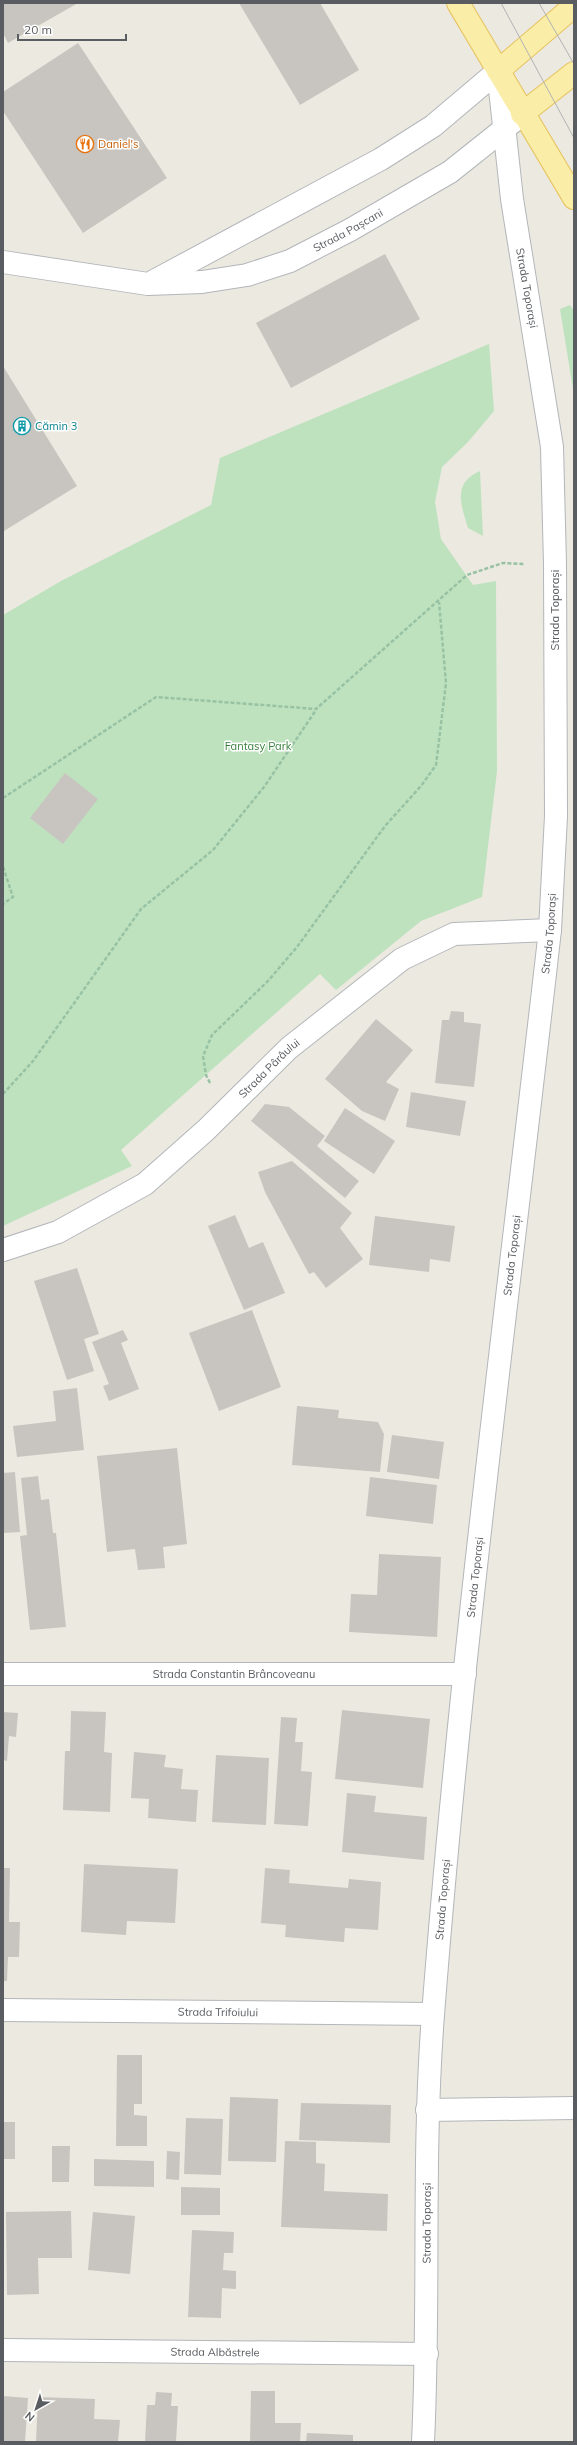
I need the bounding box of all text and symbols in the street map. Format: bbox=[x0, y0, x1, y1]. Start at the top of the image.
scale bar bbox=[18, 16, 126, 42]
text: 20 m bbox=[24, 22, 52, 37]
restaurant icon: Daniel's bbox=[75, 134, 95, 154]
place label: Daniel's bbox=[98, 137, 138, 151]
street label: Strada Pașcani bbox=[311, 206, 385, 255]
street label: Strada Toporași bbox=[512, 247, 541, 329]
building icon: Cămin 3 bbox=[12, 416, 32, 436]
place label: Cămin 3 bbox=[35, 419, 77, 433]
street label: Strada Toporași bbox=[548, 570, 563, 650]
park label: Fantasy Park bbox=[225, 739, 292, 753]
street label: Strada Toporași bbox=[538, 893, 560, 975]
street label: Strada Pârâului bbox=[236, 1035, 302, 1101]
street label: Strada Toporași bbox=[500, 1214, 524, 1296]
street label: Strada Toporași bbox=[463, 1536, 487, 1618]
street label: Strada Constantin Brâncoveanu bbox=[153, 1667, 315, 1681]
street label: Strada Toporași bbox=[432, 1859, 454, 1941]
street label: Strada Trifoiului bbox=[178, 2005, 258, 2019]
street label: Strada Toporași bbox=[419, 2182, 435, 2264]
street label: Strada Albăstrele bbox=[170, 2345, 260, 2359]
north arrow bbox=[16, 2389, 56, 2429]
text: N bbox=[22, 2409, 37, 2425]

